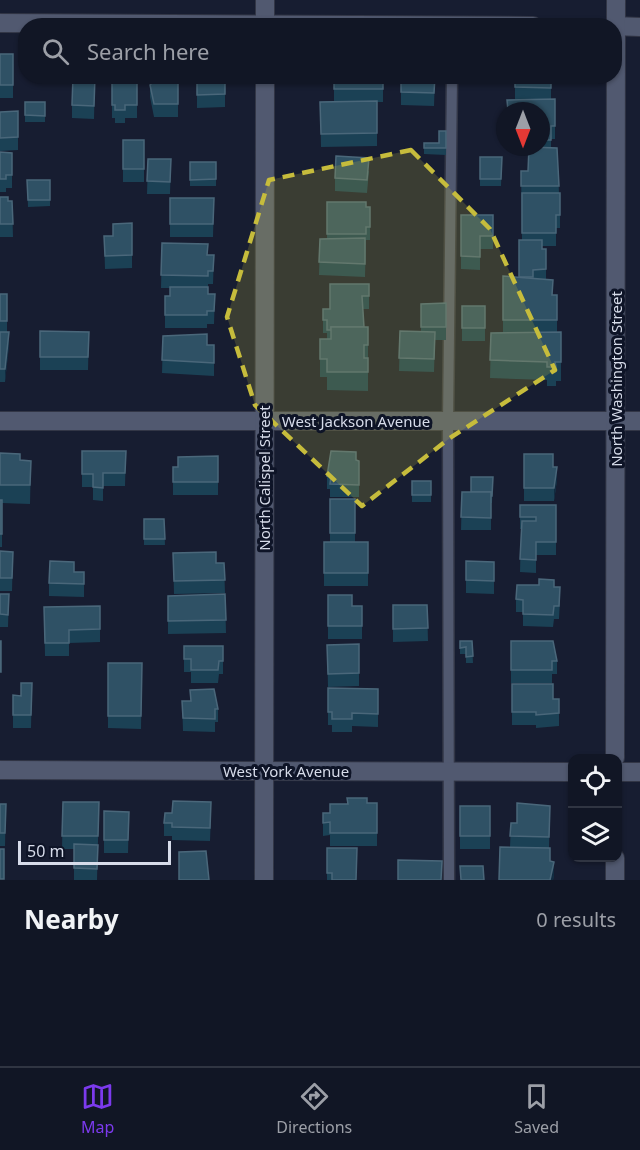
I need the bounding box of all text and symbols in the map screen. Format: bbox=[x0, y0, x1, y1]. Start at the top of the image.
search box bbox=[18, 18, 622, 84]
icon: search bbox=[39, 35, 72, 68]
text: Search here bbox=[87, 36, 209, 66]
north arrow bbox=[496, 102, 550, 156]
street label: North Washington Street bbox=[606, 291, 626, 467]
street label: North Calispel Street bbox=[254, 405, 274, 551]
street label: West Jackson Avenue bbox=[282, 411, 430, 431]
map controls bbox=[568, 754, 622, 862]
button: locate bbox=[568, 754, 622, 808]
street label: West York Avenue bbox=[223, 761, 349, 781]
button: layers bbox=[568, 808, 622, 862]
scale bar bbox=[18, 838, 171, 866]
text: 50 m bbox=[27, 840, 64, 862]
text: Nearby bbox=[24, 901, 119, 937]
text: 0 results bbox=[536, 906, 616, 933]
tab: Map bbox=[81, 1080, 114, 1138]
tab: Directions bbox=[276, 1080, 352, 1138]
tab: Saved bbox=[514, 1080, 559, 1138]

